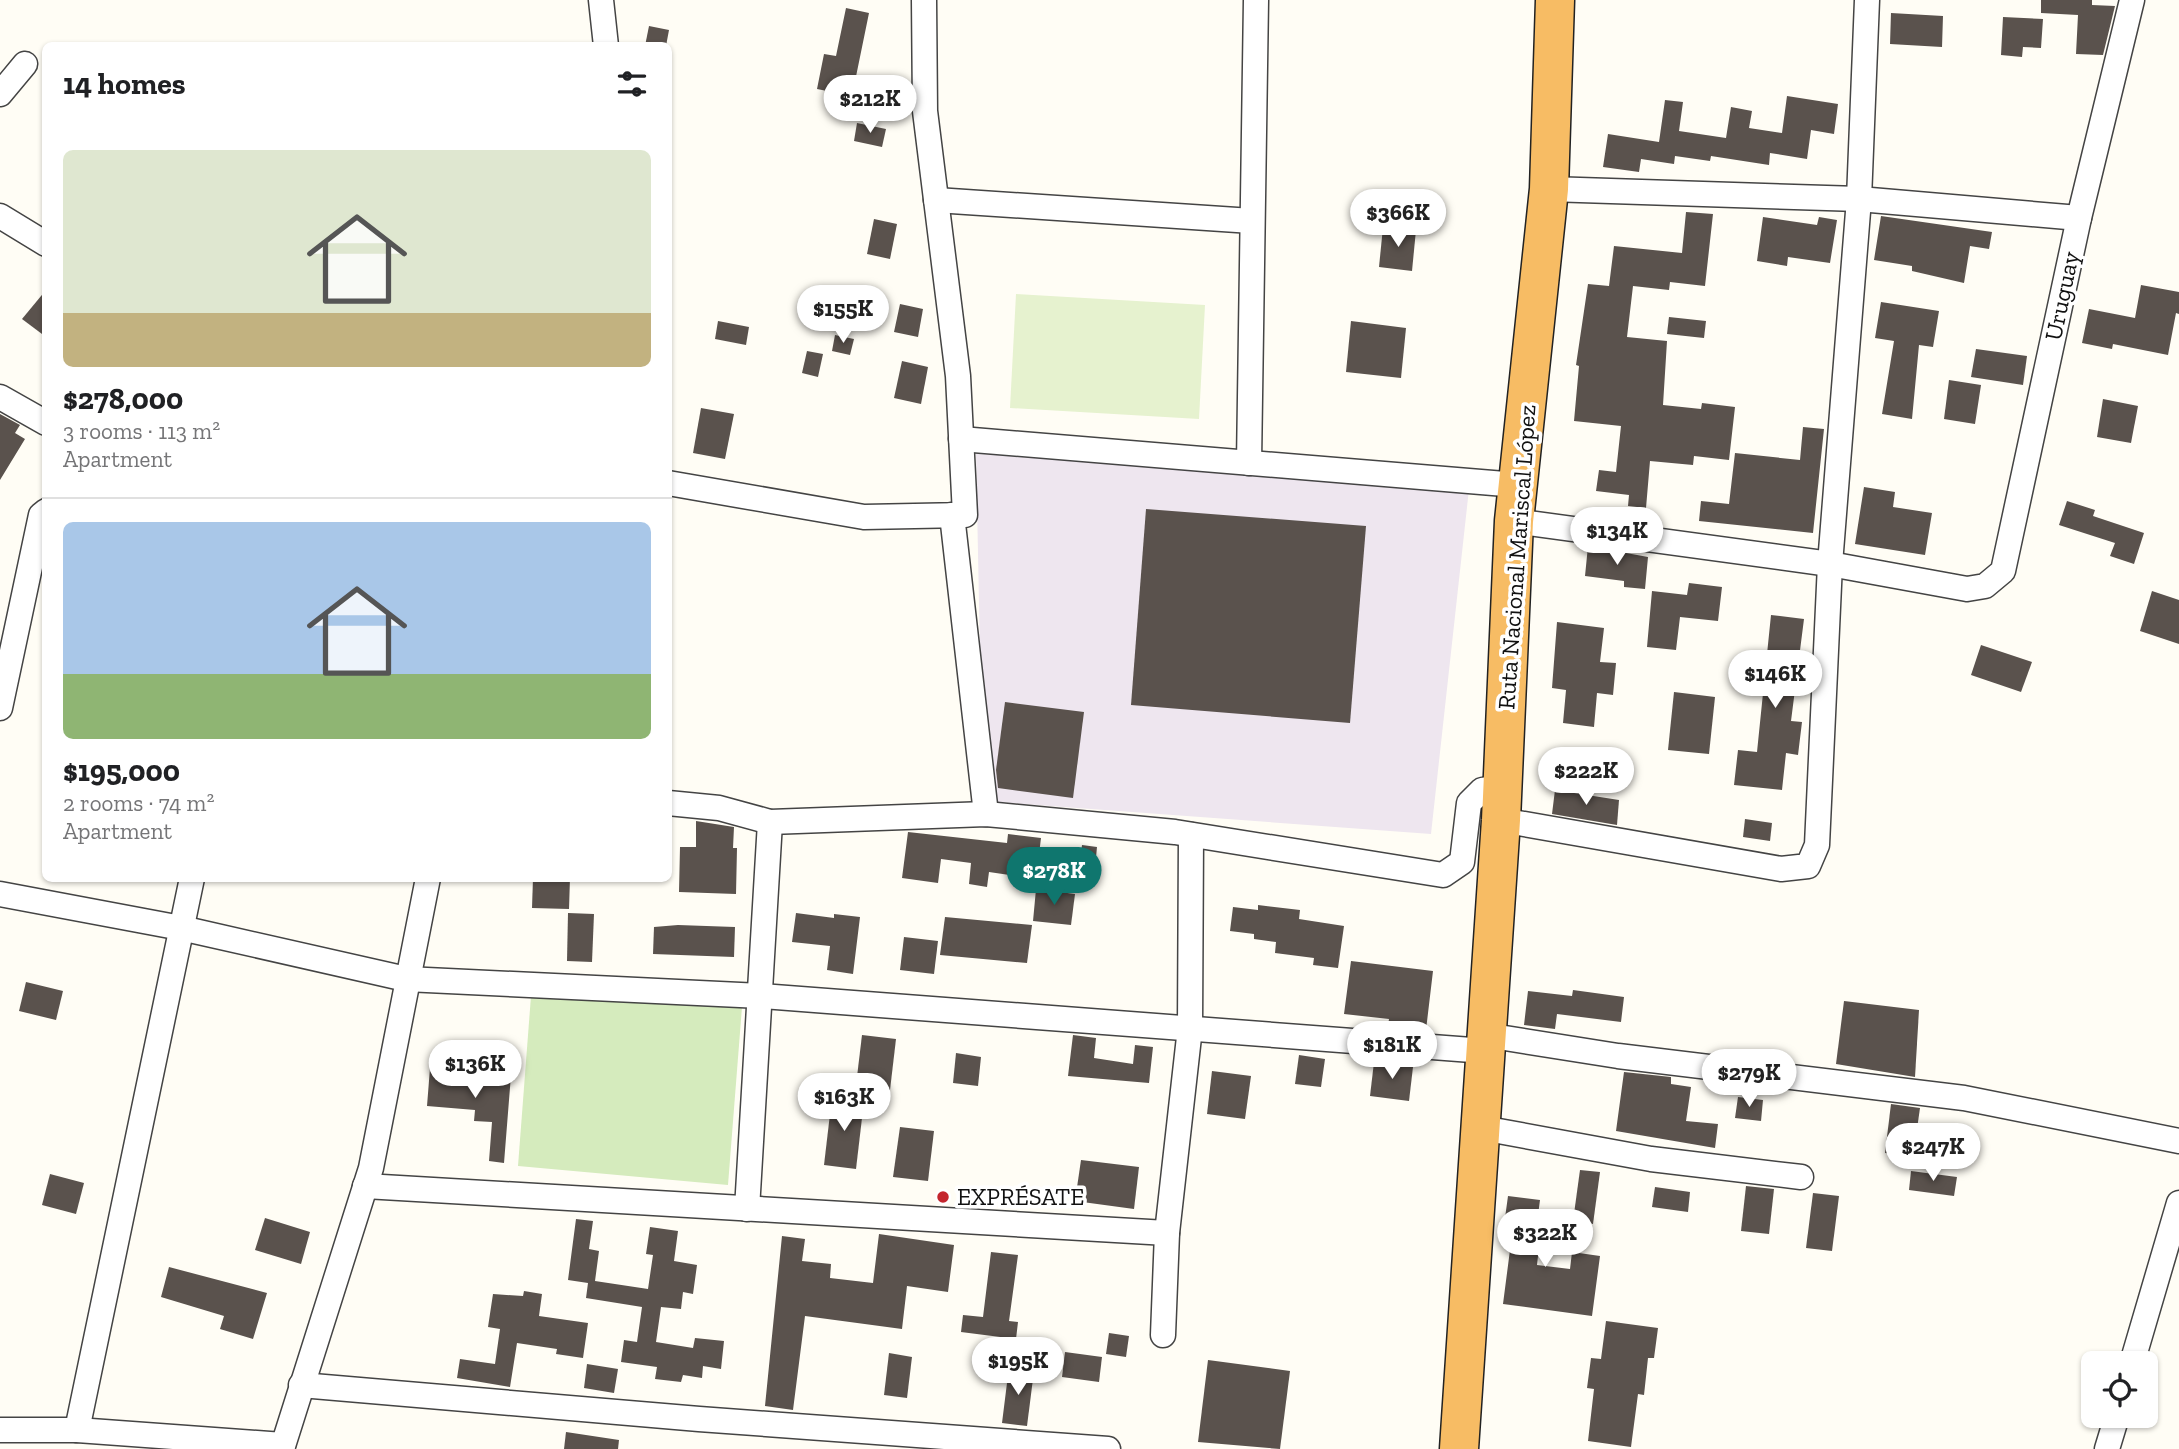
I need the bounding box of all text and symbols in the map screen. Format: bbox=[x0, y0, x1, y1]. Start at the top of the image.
icon: filters bbox=[613, 65, 651, 103]
text: 14 homes bbox=[63, 66, 186, 102]
pin: $212K bbox=[821, 76, 919, 135]
text: $212K bbox=[840, 84, 900, 112]
pin: $366K bbox=[1349, 190, 1447, 249]
icon: home bbox=[294, 196, 420, 322]
text: $366K bbox=[1366, 198, 1430, 226]
street label: Uruguay bbox=[2038, 248, 2085, 343]
pin: $155K bbox=[794, 286, 892, 345]
text: $155K bbox=[813, 294, 873, 322]
text: $278,000 bbox=[63, 381, 183, 417]
street label: Ruta Nacional Mariscal López bbox=[1491, 404, 1542, 710]
text: 3 rooms · 113 m² bbox=[63, 417, 220, 445]
text: Apartment bbox=[63, 445, 172, 473]
pin: $134K bbox=[1568, 508, 1666, 567]
text: $134K bbox=[1586, 516, 1648, 544]
icon: home bbox=[294, 568, 420, 694]
pin: $146K bbox=[1726, 650, 1824, 710]
text: $146K bbox=[1744, 659, 1806, 687]
pin: $222K bbox=[1537, 748, 1635, 807]
text: $195,000 bbox=[63, 753, 180, 789]
text: $222K bbox=[1554, 756, 1618, 784]
text: 2 rooms · 74 m² bbox=[63, 789, 214, 817]
text: Apartment bbox=[63, 817, 172, 845]
pin: $278K bbox=[1005, 848, 1103, 907]
text: $278K bbox=[1023, 856, 1085, 884]
pin: $181K bbox=[1343, 1021, 1441, 1081]
text: $181K bbox=[1363, 1030, 1421, 1058]
pin: $136K bbox=[426, 1040, 524, 1100]
text: $136K bbox=[445, 1049, 505, 1077]
pin: $279K bbox=[1700, 1050, 1798, 1109]
text: $279K bbox=[1718, 1058, 1780, 1086]
pin: $163K bbox=[795, 1074, 893, 1133]
text: $163K bbox=[814, 1082, 874, 1110]
pin: $247K bbox=[1884, 1124, 1982, 1183]
text: $247K bbox=[1901, 1132, 1965, 1160]
place label: EXPRÉSATE bbox=[957, 1182, 1084, 1211]
marker: EXPRÉSATE bbox=[935, 1189, 951, 1205]
pin: $322K bbox=[1496, 1210, 1594, 1269]
text: $322K bbox=[1513, 1218, 1577, 1246]
pin: $195K bbox=[969, 1338, 1067, 1397]
text: $195K bbox=[988, 1346, 1048, 1374]
map controls bbox=[2081, 1351, 2158, 1428]
button: locate bbox=[2081, 1351, 2158, 1428]

